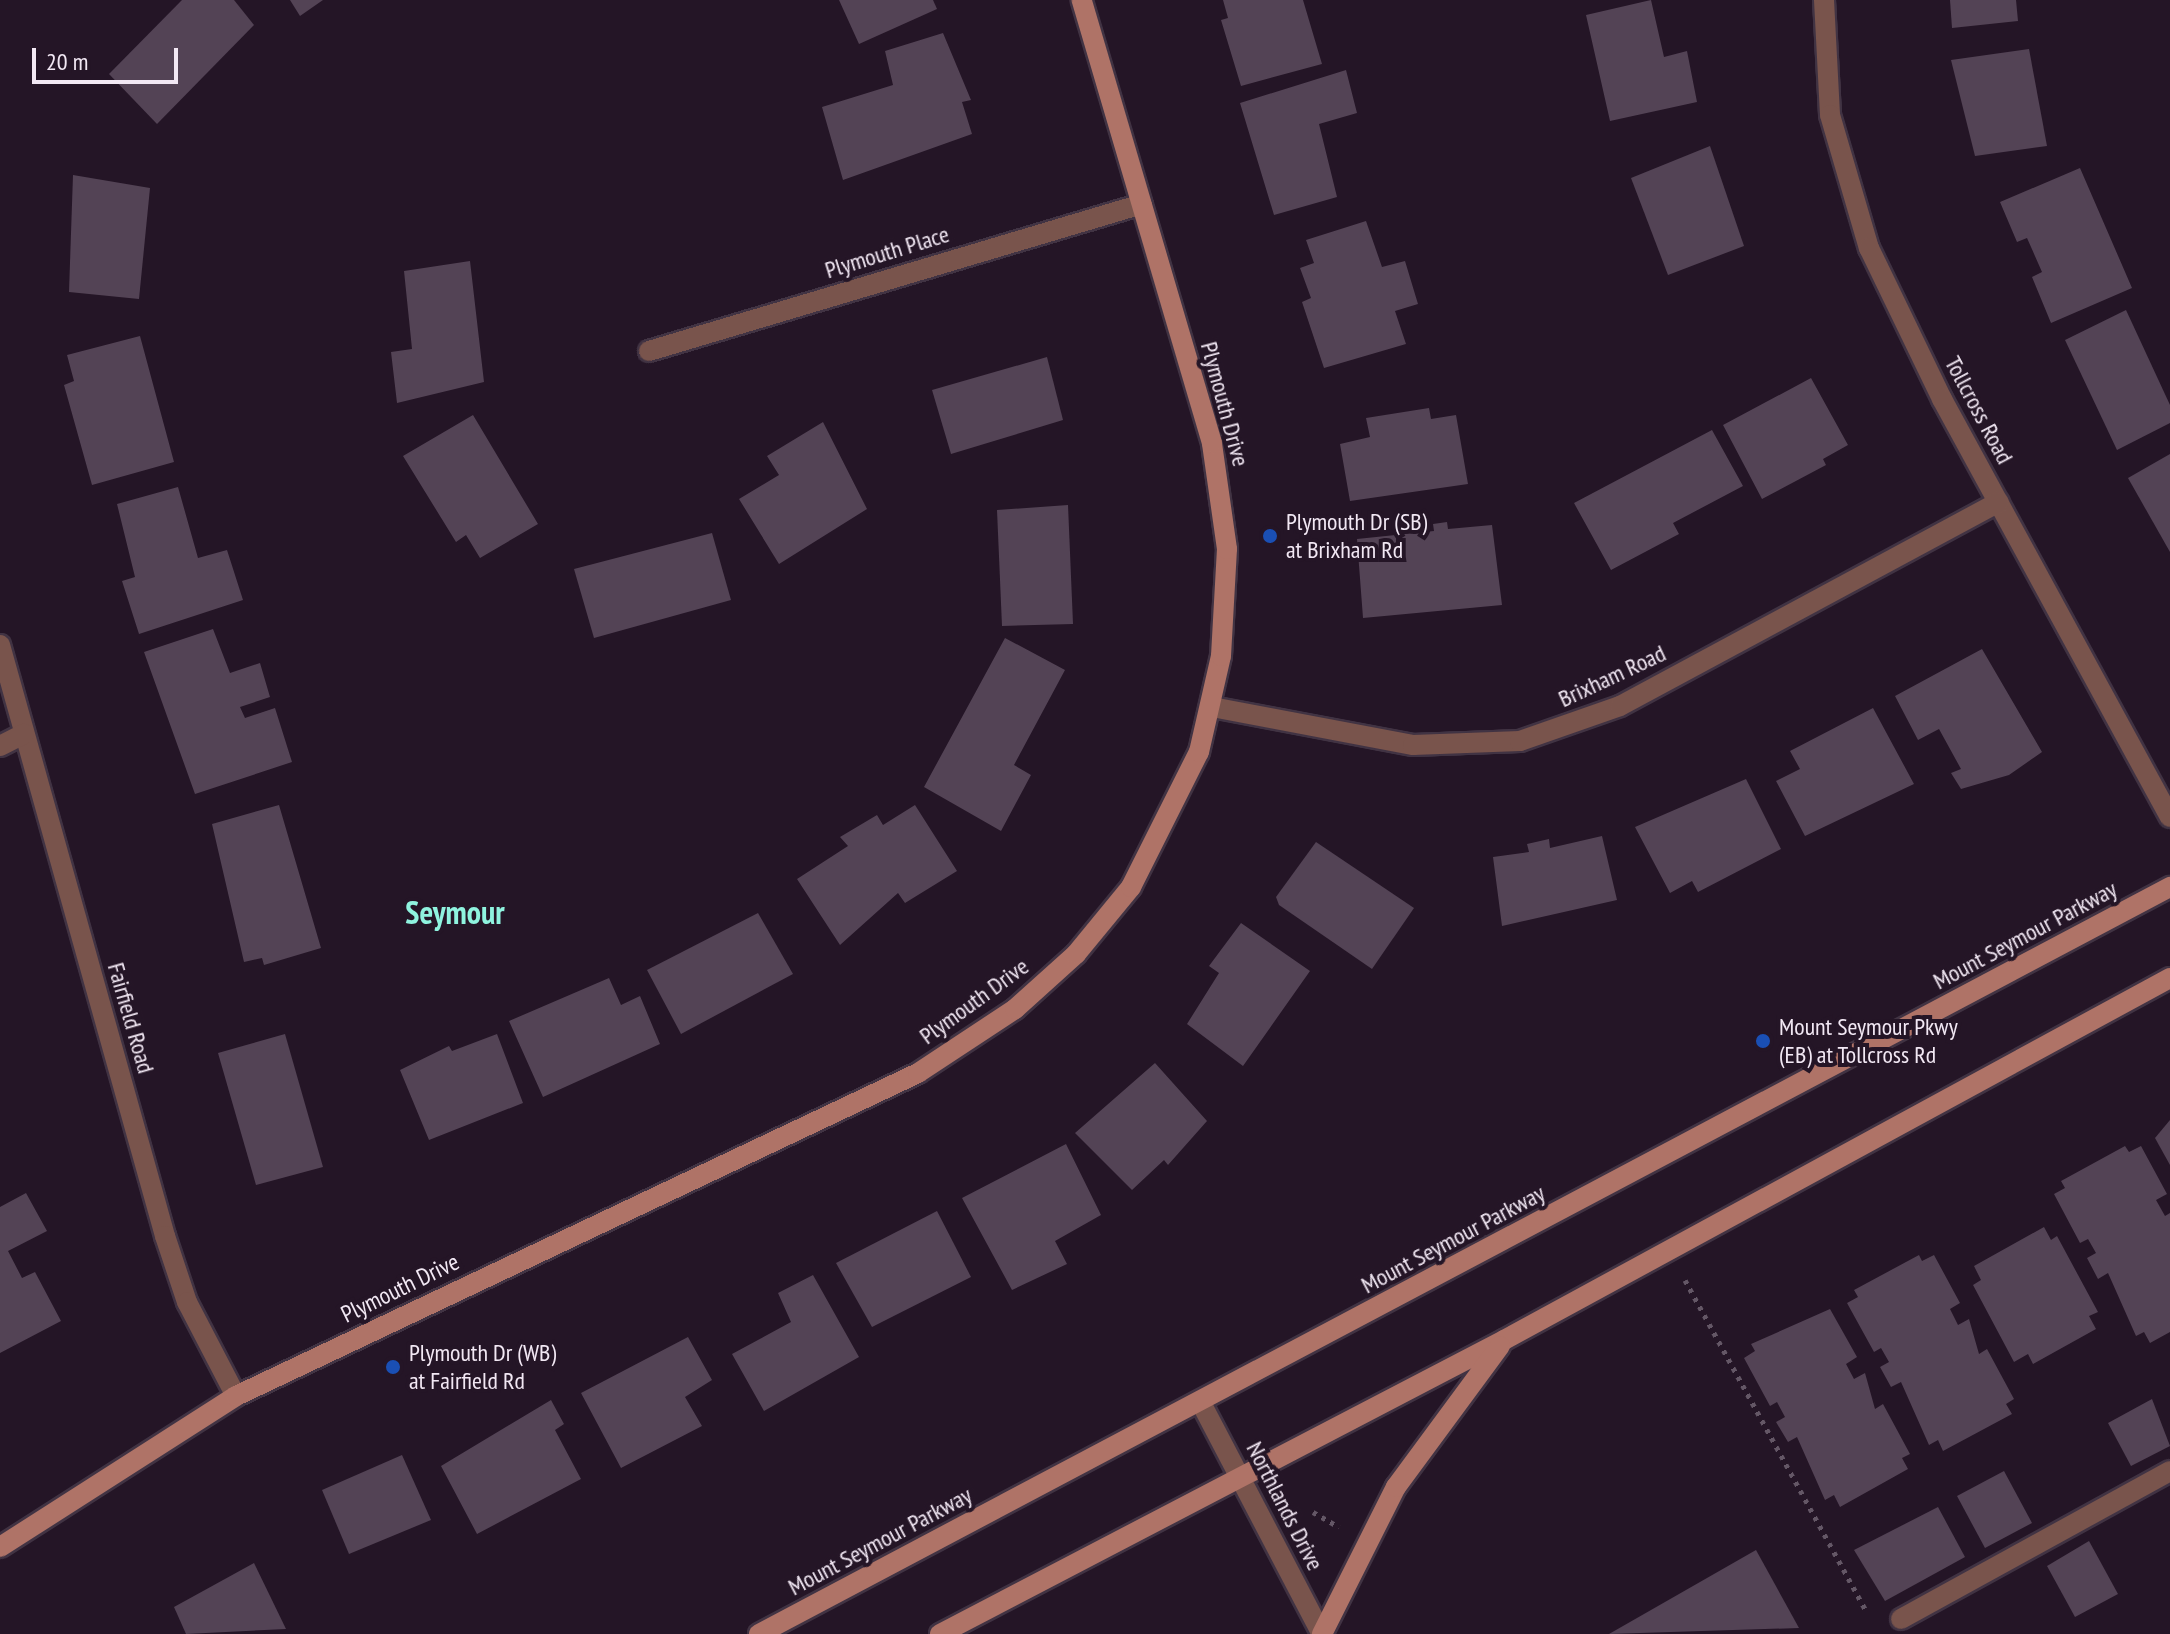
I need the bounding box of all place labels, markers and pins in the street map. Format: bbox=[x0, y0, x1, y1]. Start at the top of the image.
place label: Plymouth Dr (SB) at Brixham Rd bbox=[1286, 508, 1427, 564]
marker: Plymouth Dr (SB) at Brixham Rd bbox=[1261, 527, 1279, 545]
place label: Mount Seymour Pkwy (EB) at Tollcross Rd bbox=[1779, 1013, 1958, 1069]
marker: Mount Seymour Pkwy (EB) at Tollcross Rd bbox=[1754, 1032, 1772, 1050]
place label: Plymouth Dr (WB) at Fairfield Rd bbox=[409, 1339, 556, 1395]
marker: Plymouth Dr (WB) at Fairfield Rd bbox=[384, 1358, 402, 1376]

